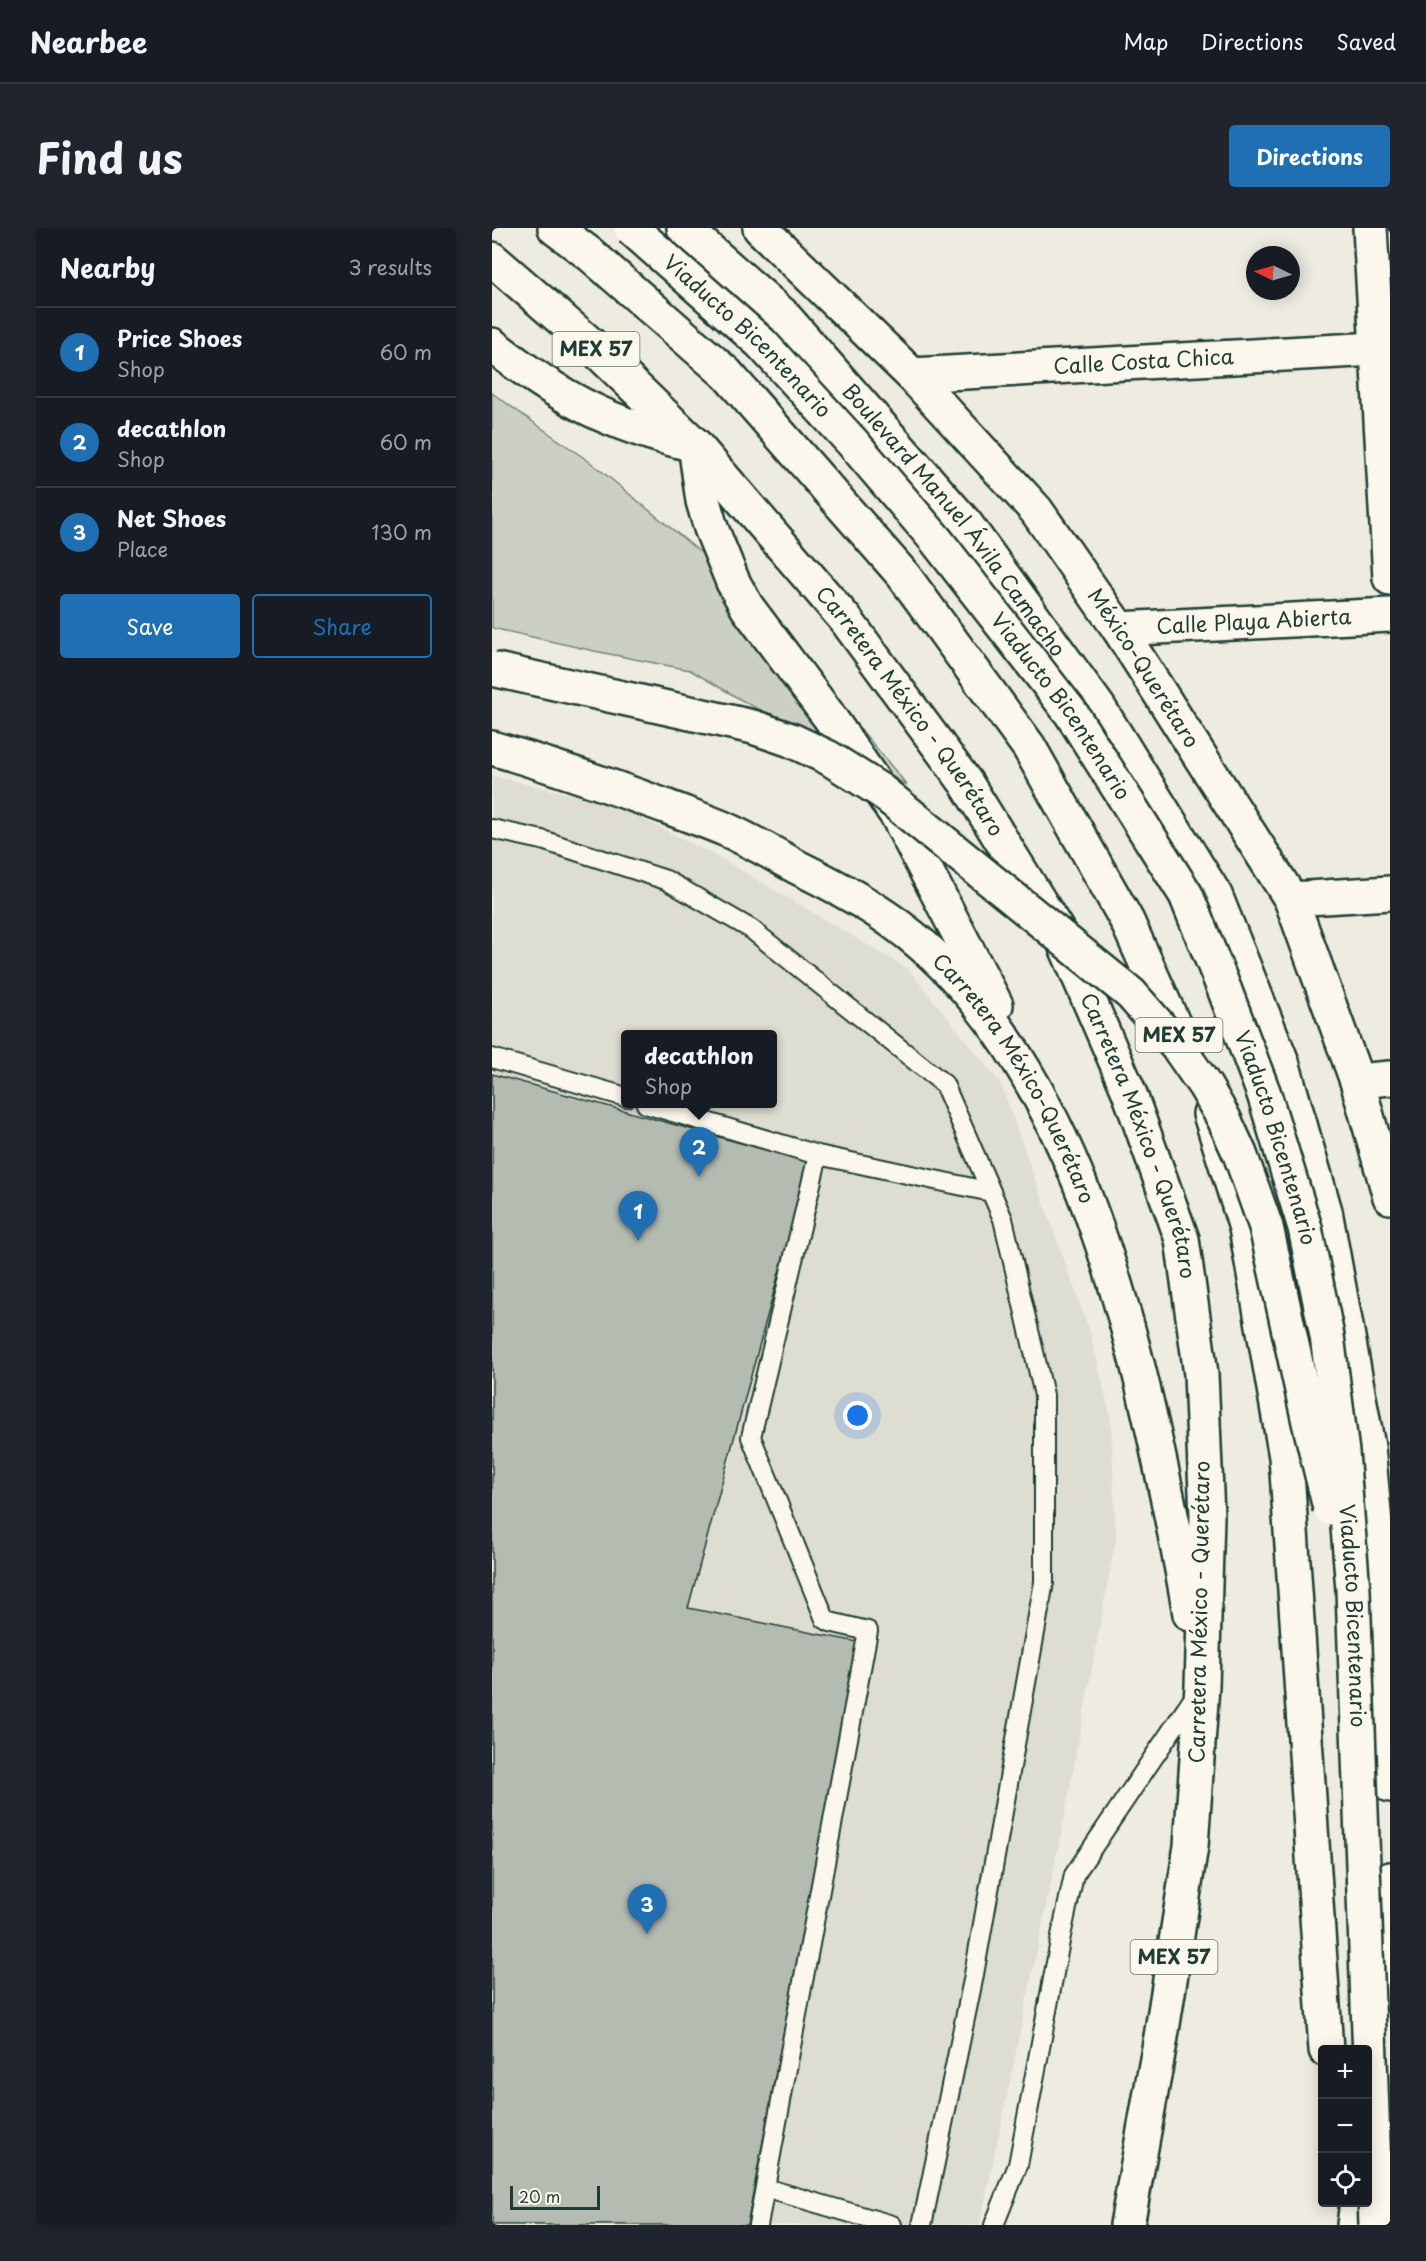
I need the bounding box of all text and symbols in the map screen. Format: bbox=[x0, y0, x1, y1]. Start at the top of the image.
text: Nearbee bbox=[30, 20, 147, 63]
text: Map bbox=[1123, 25, 1168, 57]
text: Directions bbox=[1201, 25, 1303, 57]
text: Saved bbox=[1336, 25, 1396, 57]
text: Find us bbox=[36, 125, 183, 188]
button: Directions bbox=[1229, 125, 1390, 187]
street label: Viaducto Bicentenario bbox=[657, 246, 840, 424]
north arrow bbox=[1246, 246, 1300, 300]
text: Nearby bbox=[60, 248, 155, 287]
text: 3 results bbox=[349, 252, 432, 282]
text: Price Shoes bbox=[117, 321, 242, 354]
road number: MEX 57 bbox=[552, 332, 640, 366]
text: 1 bbox=[75, 337, 84, 367]
text: 60 m bbox=[380, 337, 432, 367]
street label: Calle Costa Chica bbox=[1052, 339, 1235, 381]
text: Shop bbox=[117, 354, 165, 384]
street label: Boulevard Manuel Ávila Camacho bbox=[836, 375, 1075, 662]
text: decathlon bbox=[117, 411, 226, 444]
text: 2 bbox=[72, 427, 87, 457]
text: 60 m bbox=[380, 427, 432, 457]
text: Shop bbox=[117, 444, 165, 474]
text: Net Shoes bbox=[117, 501, 226, 534]
text: 3 bbox=[73, 517, 86, 547]
text: 130 m bbox=[372, 517, 432, 547]
text: Place bbox=[117, 534, 168, 564]
street label: Carretera México - Querétaro bbox=[809, 578, 1013, 842]
street label: México-Querétaro bbox=[1081, 581, 1209, 753]
button: Save bbox=[60, 594, 240, 658]
button: Share bbox=[252, 594, 432, 658]
street label: Calle Playa Abierta bbox=[1155, 599, 1353, 641]
street label: Viaducto Bicentenario bbox=[984, 605, 1140, 805]
street label: Carretera México-Querétaro bbox=[926, 945, 1104, 1208]
street label: Carretera México - Querétaro bbox=[1074, 987, 1205, 1280]
road number: MEX 57 bbox=[1136, 1018, 1222, 1052]
street label: Viaducto Bicentenario bbox=[1227, 1026, 1326, 1248]
popup bbox=[621, 1030, 777, 1108]
text: decathlon bbox=[644, 1038, 754, 1071]
text: Shop bbox=[644, 1071, 692, 1101]
pin: 2 bbox=[680, 1128, 718, 1177]
pin: 1 bbox=[618, 1192, 658, 1241]
your location bbox=[843, 1401, 872, 1430]
street label: Carretera México - Querétaro bbox=[1179, 1460, 1217, 1764]
street label: Viaducto Bicentenario bbox=[1332, 1503, 1376, 1728]
pin: 3 bbox=[628, 1884, 666, 1934]
road number: MEX 57 bbox=[1130, 1940, 1218, 1974]
map controls bbox=[1318, 2045, 1372, 2207]
button: + bbox=[1318, 2045, 1372, 2099]
button: − bbox=[1318, 2099, 1372, 2153]
button: locate bbox=[1318, 2153, 1372, 2207]
scale bar bbox=[510, 2183, 600, 2210]
text: 20 m bbox=[519, 2184, 560, 2208]

